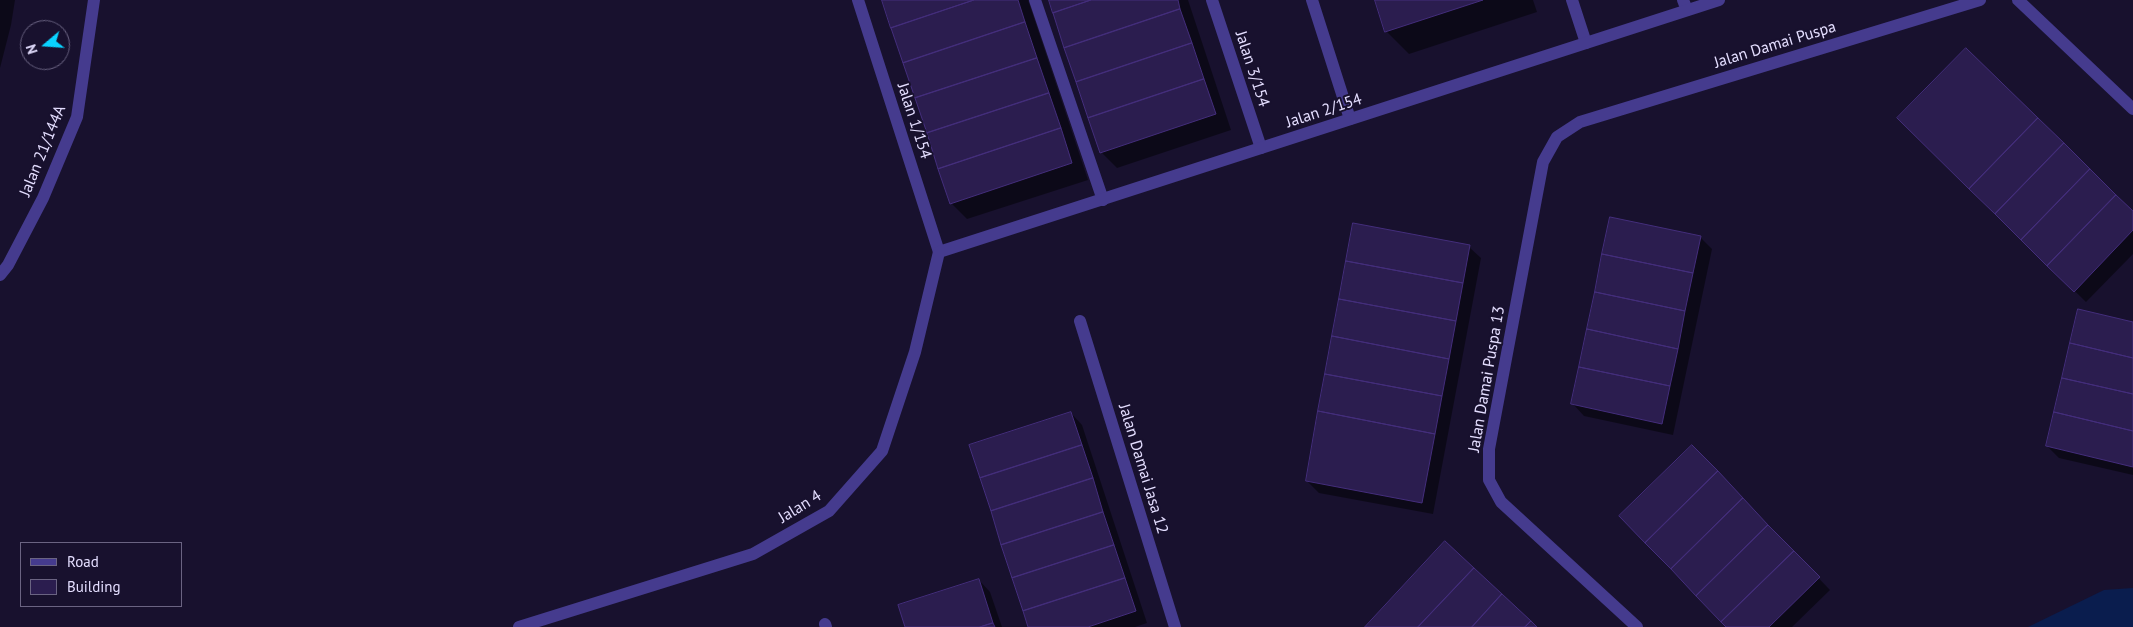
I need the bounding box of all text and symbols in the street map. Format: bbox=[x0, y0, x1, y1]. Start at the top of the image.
street label: Jalan Damai Puspa bbox=[1712, 17, 1838, 73]
north arrow bbox=[20, 20, 70, 70]
street label: Jalan 3/154 bbox=[1231, 29, 1273, 109]
text: N bbox=[22, 42, 42, 56]
street label: Jalan 1/154 bbox=[893, 81, 935, 161]
street label: Jalan 2/154 bbox=[1284, 90, 1364, 132]
street label: Jalan 21/144A bbox=[16, 103, 70, 199]
street label: Jalan Damai Puspa 13 bbox=[1465, 304, 1509, 454]
street label: Jalan Damai Jasa 12 bbox=[1114, 402, 1172, 536]
street label: Jalan 4 bbox=[775, 486, 825, 528]
legend bbox=[20, 542, 182, 607]
text: Road bbox=[67, 552, 99, 571]
text: Building bbox=[67, 577, 121, 596]

